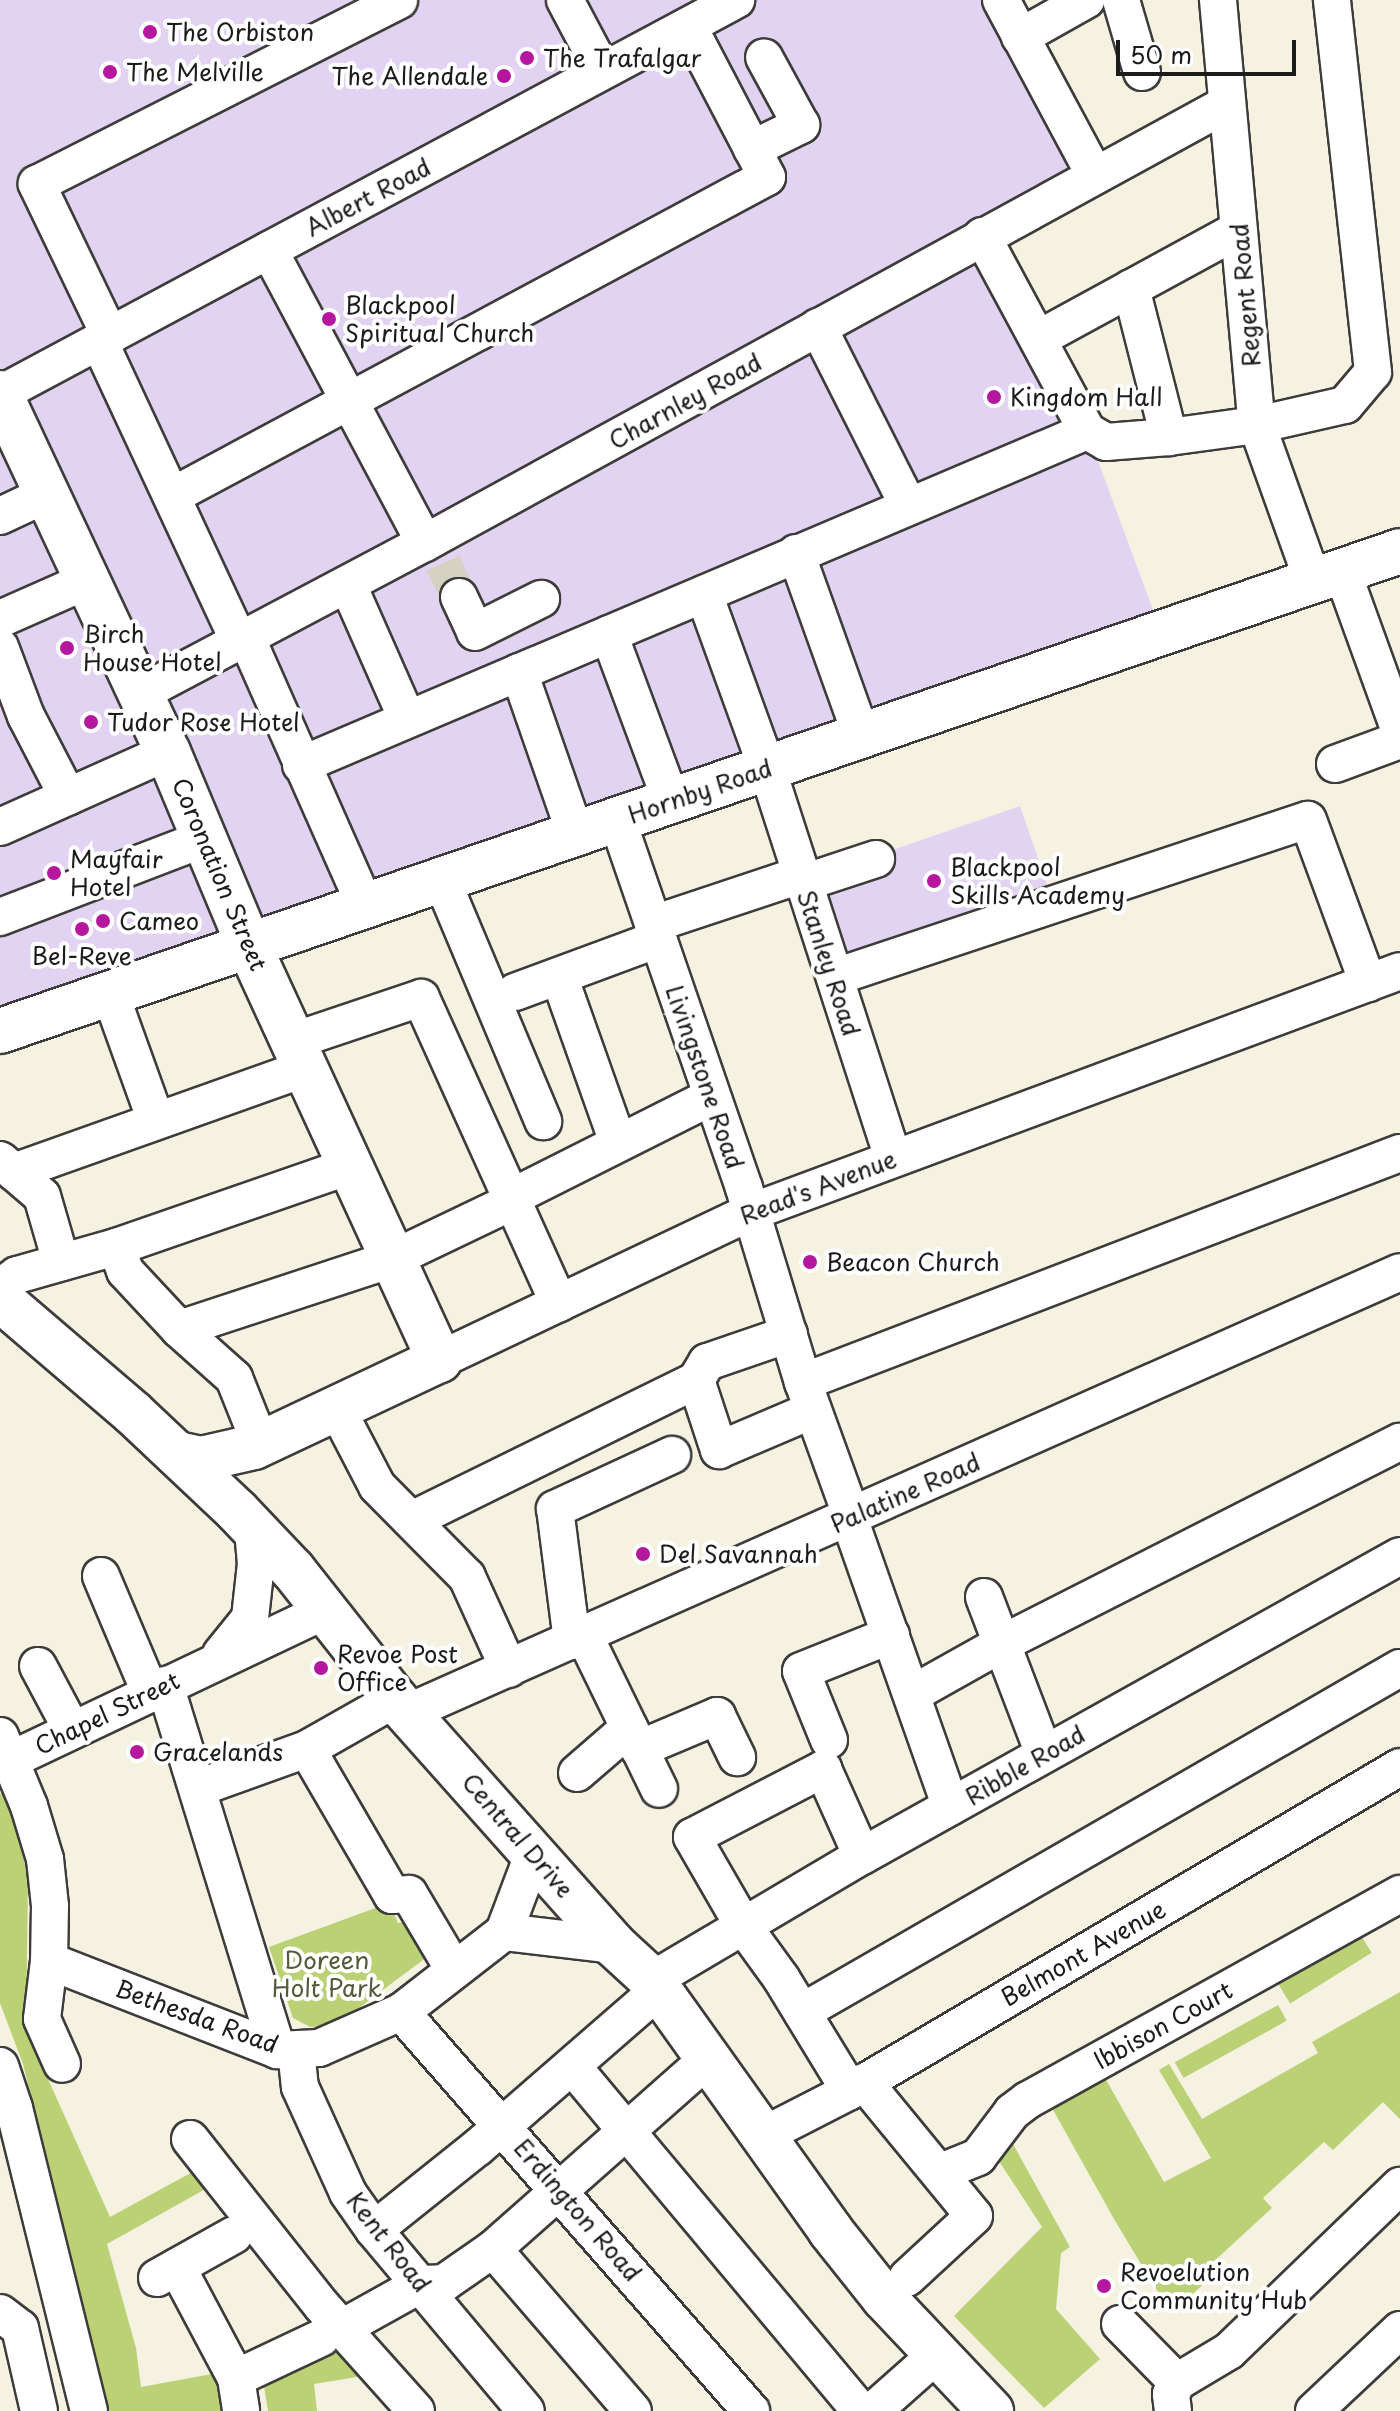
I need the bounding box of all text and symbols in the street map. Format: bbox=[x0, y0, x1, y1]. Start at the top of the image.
place label: The Orbiston bbox=[166, 18, 315, 46]
marker: The Orbiston bbox=[141, 23, 159, 41]
scale bar bbox=[1120, 24, 1300, 74]
text: 50 m bbox=[1130, 36, 1192, 72]
place label: The Trafalgar bbox=[543, 44, 704, 72]
marker: The Trafalgar bbox=[518, 49, 536, 67]
place label: The Melville bbox=[126, 58, 264, 86]
place label: The Allendale bbox=[331, 62, 488, 90]
marker: The Melville bbox=[101, 63, 119, 81]
marker: The Allendale bbox=[495, 67, 513, 85]
street label: Albert Road bbox=[300, 152, 436, 242]
street label: Regent Road bbox=[1224, 222, 1266, 368]
place label: Blackpool Spiritual Church bbox=[345, 291, 534, 347]
marker: Blackpool Spiritual Church bbox=[320, 310, 338, 328]
street label: Charnley Road bbox=[603, 347, 767, 455]
place label: Kingdom Hall bbox=[1010, 383, 1163, 411]
marker: Kingdom Hall bbox=[985, 388, 1003, 406]
place label: Birch House Hotel bbox=[83, 620, 222, 676]
marker: Birch House Hotel bbox=[58, 639, 76, 657]
place label: Tudor Rose Hotel bbox=[107, 708, 302, 736]
marker: Tudor Rose Hotel bbox=[82, 713, 100, 731]
street label: Hornby Road bbox=[624, 753, 776, 829]
street label: Coronation Street bbox=[166, 773, 274, 975]
place label: Mayfair Hotel bbox=[70, 845, 163, 901]
place label: Blackpool Skills Academy bbox=[950, 853, 1125, 909]
marker: Mayfair Hotel bbox=[45, 864, 63, 882]
marker: Blackpool Skills Academy bbox=[925, 872, 943, 890]
street label: Stanley Road bbox=[792, 885, 866, 1041]
place label: Cameo bbox=[119, 907, 199, 935]
marker: Cameo bbox=[94, 912, 112, 930]
marker: Bel-Reve bbox=[73, 920, 91, 938]
place label: Bel-Reve bbox=[32, 942, 132, 970]
street label: Livingstone Road bbox=[660, 981, 750, 1173]
street label: Read's Avenue bbox=[737, 1144, 899, 1230]
place label: Beacon Church bbox=[826, 1248, 1000, 1276]
marker: Beacon Church bbox=[801, 1253, 819, 1271]
street label: Palatine Road bbox=[826, 1447, 984, 1539]
place label: Del Savannah bbox=[659, 1540, 819, 1568]
marker: Del Savannah bbox=[634, 1545, 652, 1563]
place label: Revoe Post Office bbox=[337, 1640, 459, 1696]
marker: Revoe Post Office bbox=[312, 1659, 330, 1677]
street label: Chapel Street bbox=[29, 1665, 185, 1761]
street label: Ribble Road bbox=[959, 1719, 1091, 1811]
place label: Gracelands bbox=[153, 1738, 283, 1766]
marker: Gracelands bbox=[128, 1743, 146, 1761]
street label: Central Drive bbox=[456, 1767, 580, 1903]
street label: Belmont Avenue bbox=[996, 1894, 1170, 2012]
park label: Doreen Holt Park bbox=[272, 1946, 382, 2002]
street label: Bethesda Road bbox=[111, 1973, 283, 2059]
street label: Ibbison Court bbox=[1089, 1975, 1237, 2075]
street label: Erdington Road bbox=[509, 2133, 647, 2287]
street label: Kent Road bbox=[341, 2186, 437, 2298]
place label: Revoelution Community Hub bbox=[1120, 2258, 1308, 2314]
marker: Revoelution Community Hub bbox=[1095, 2277, 1113, 2295]

